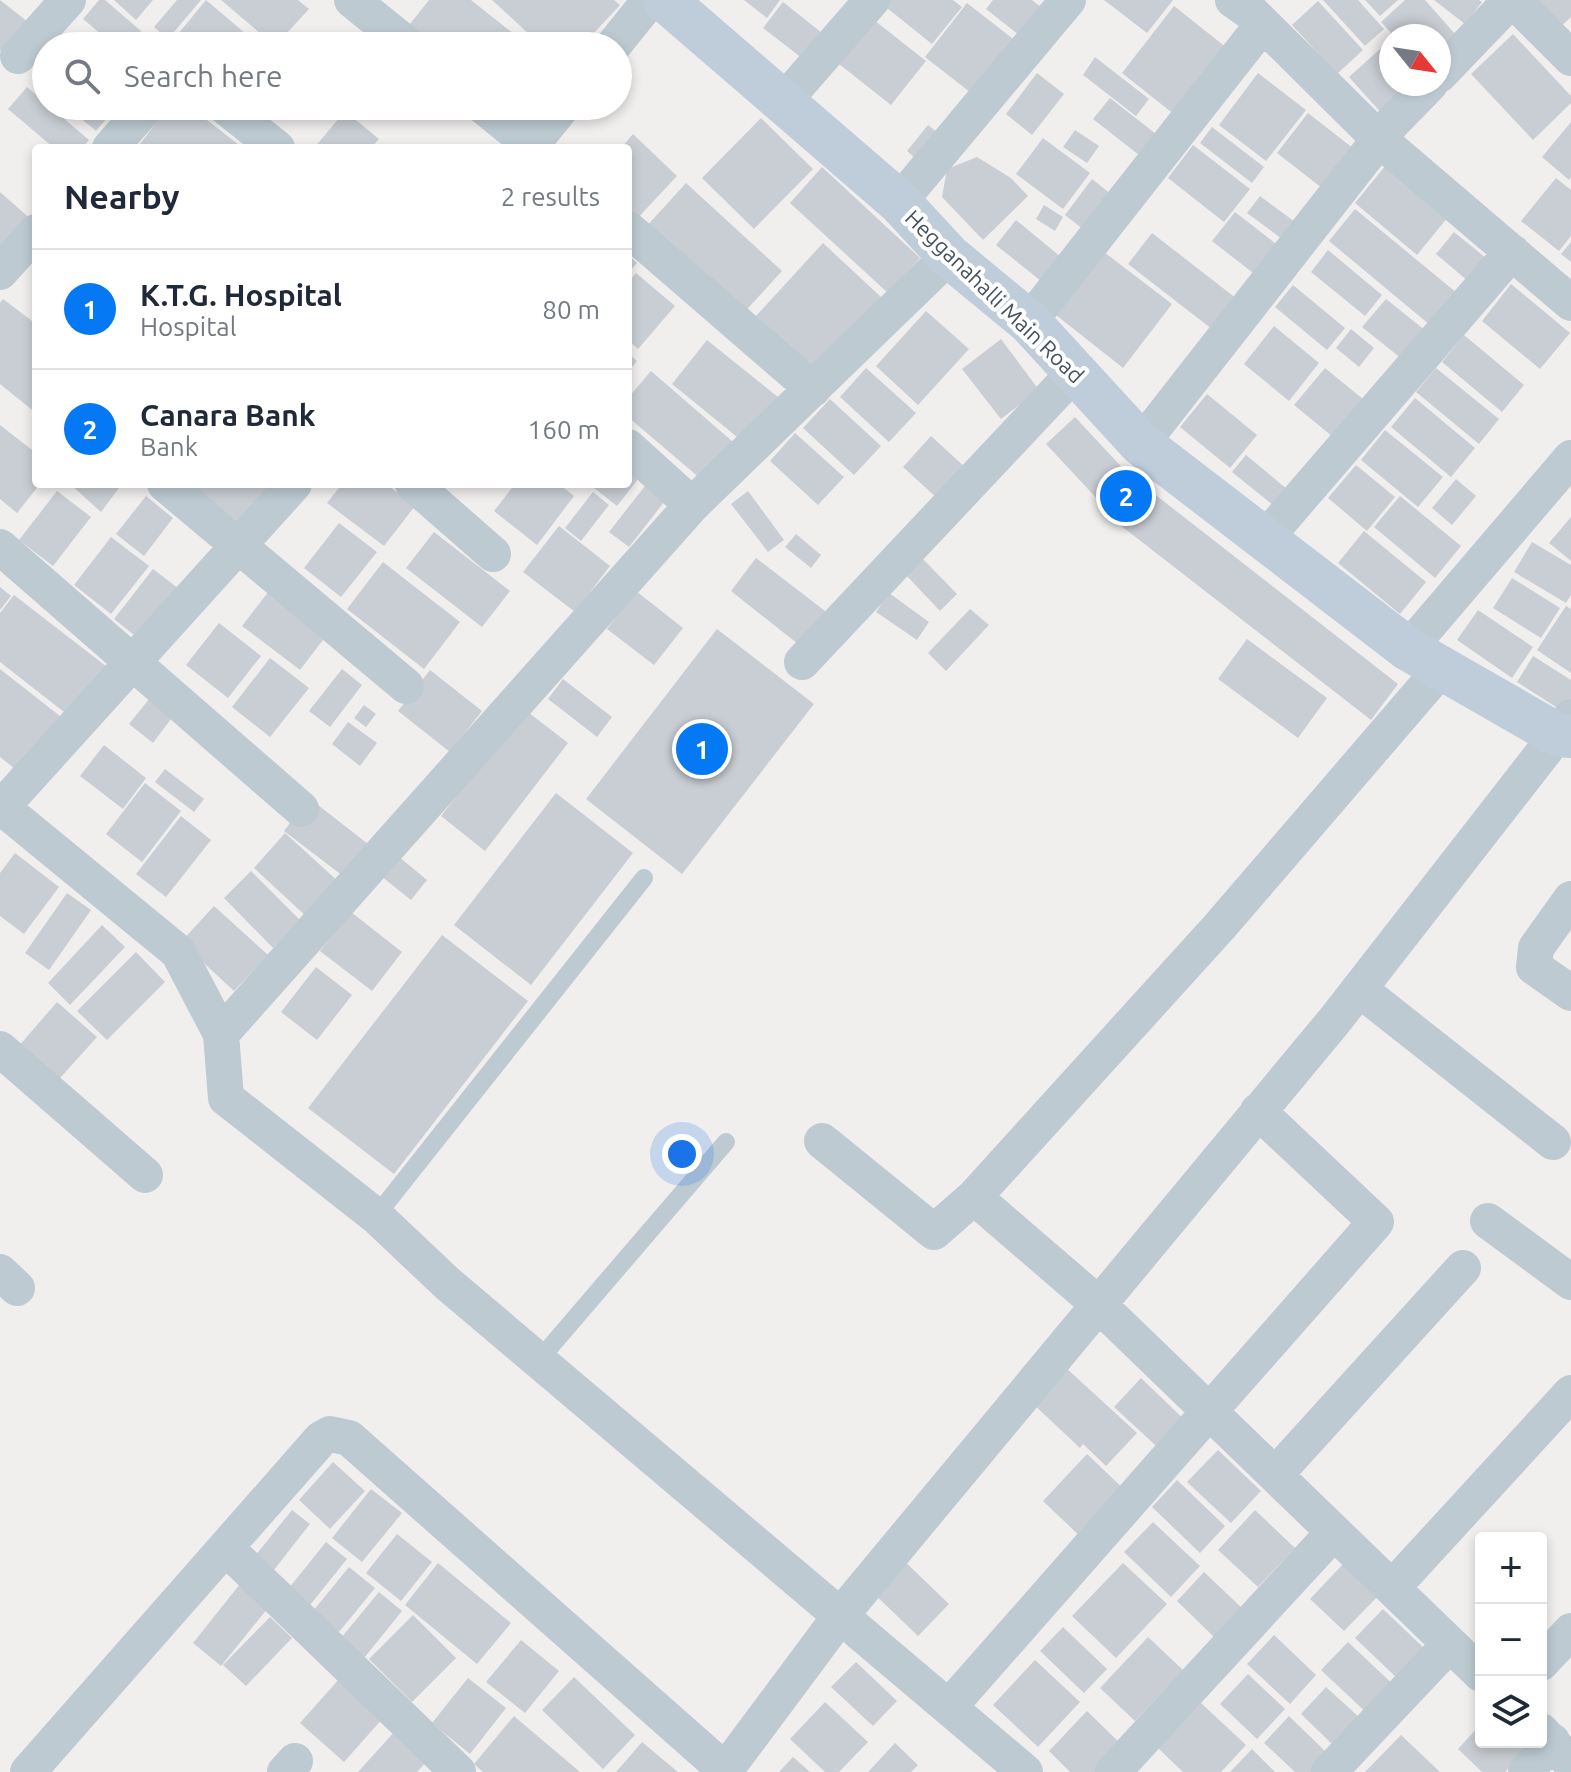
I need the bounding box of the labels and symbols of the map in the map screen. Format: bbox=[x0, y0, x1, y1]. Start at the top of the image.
north arrow bbox=[1379, 24, 1451, 96]
street label: Hegganahalli Main Road bbox=[901, 204, 1089, 388]
pin: 2 bbox=[1100, 466, 1152, 526]
pin: 1 bbox=[676, 719, 728, 779]
your location bbox=[662, 1134, 702, 1174]

